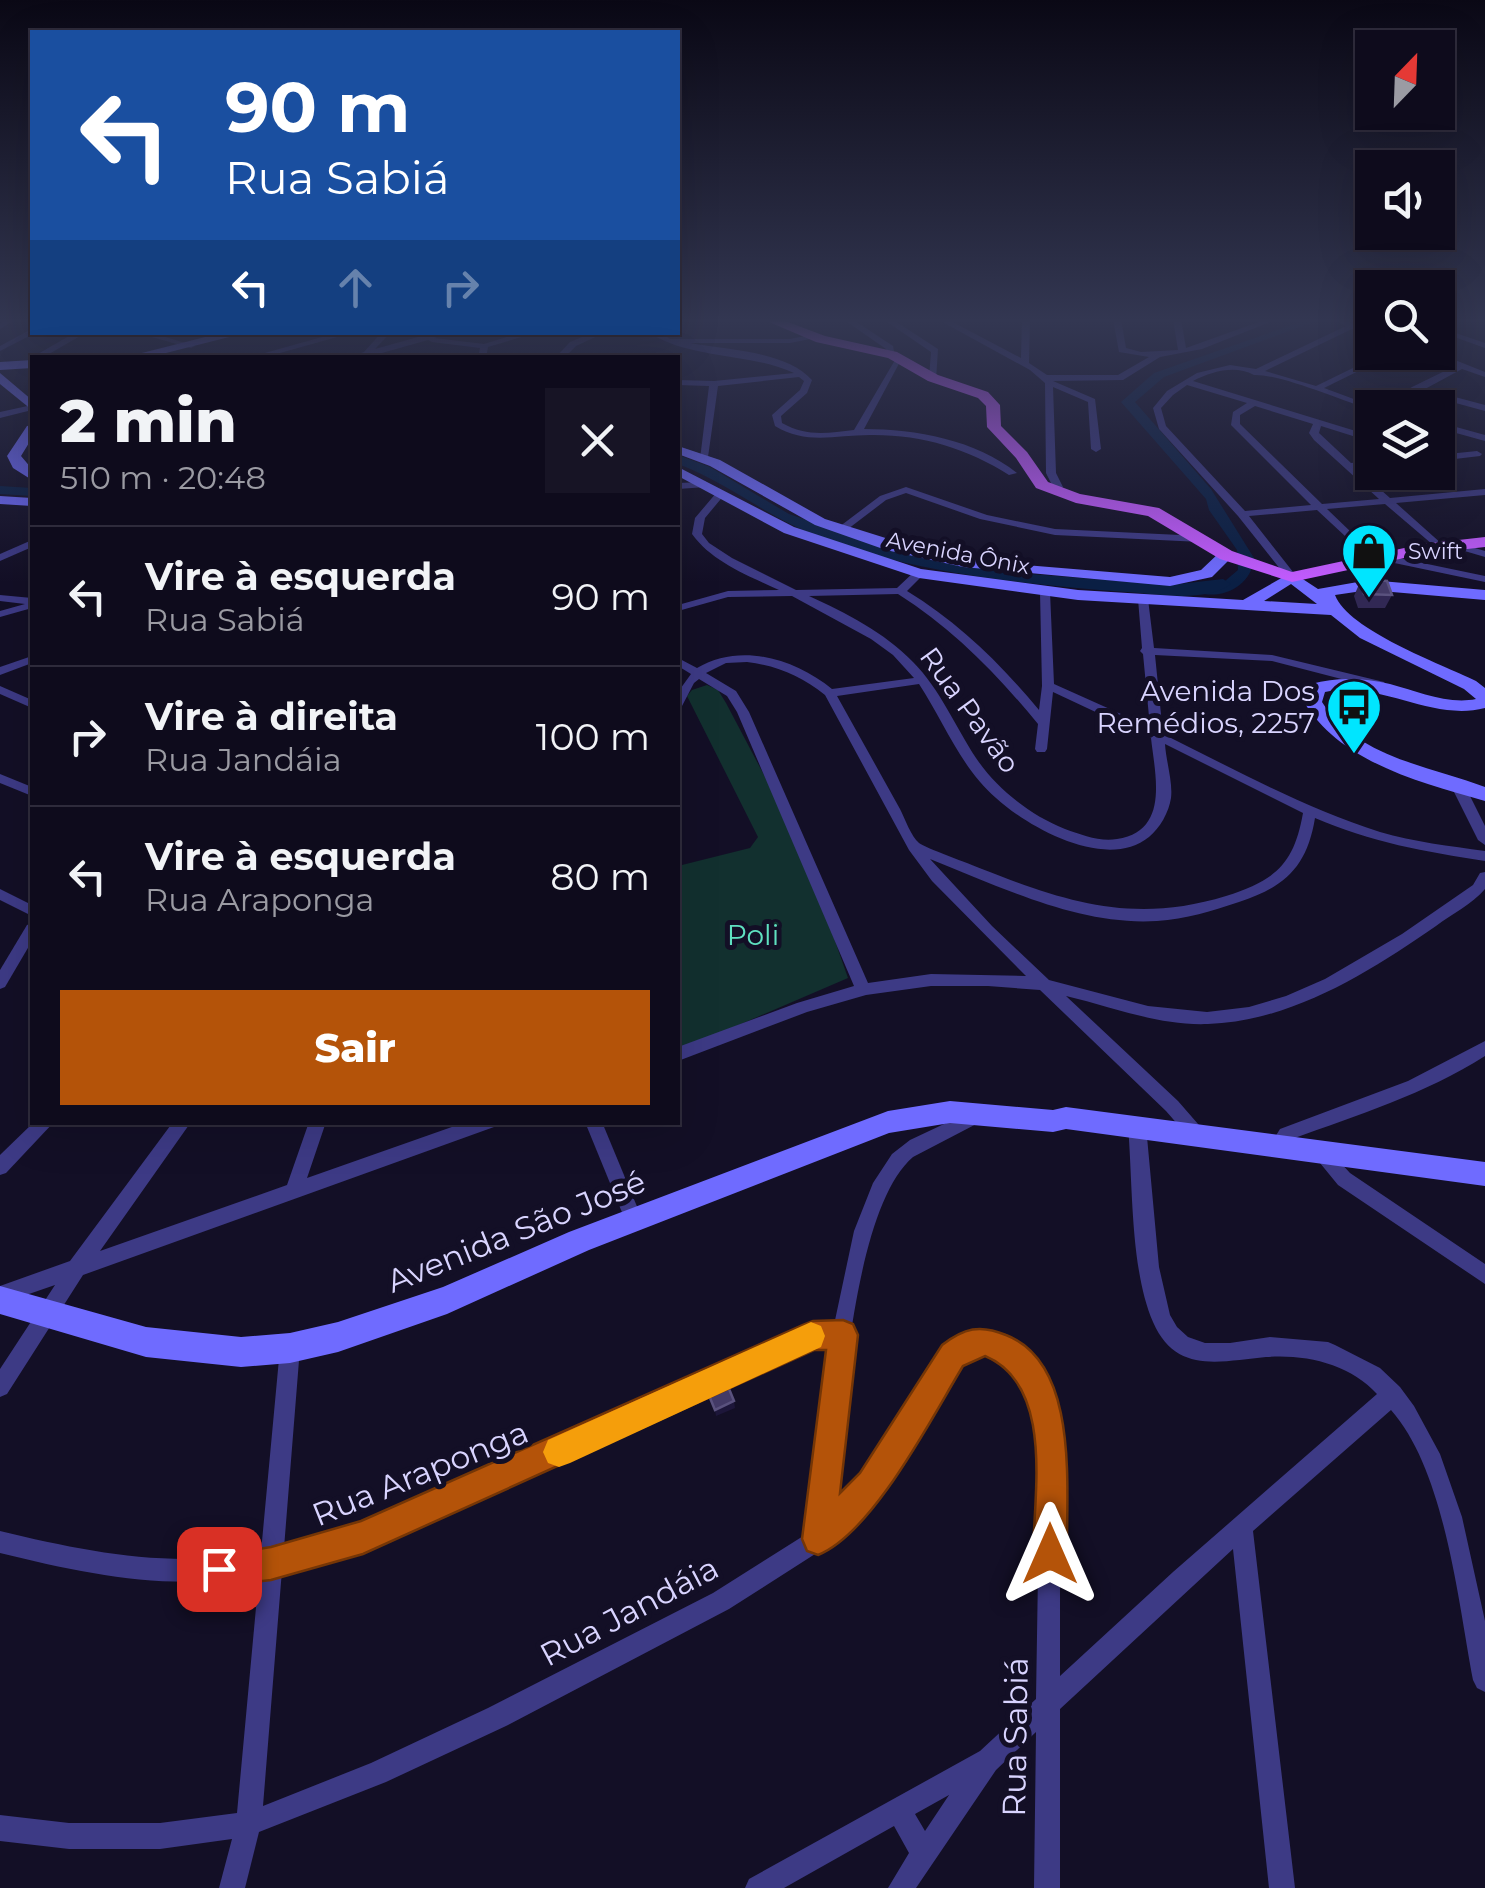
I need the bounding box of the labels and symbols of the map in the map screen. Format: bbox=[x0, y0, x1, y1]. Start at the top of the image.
north arrow bbox=[1355, 30, 1455, 130]
shop icon: Swift bbox=[1339, 521, 1399, 600]
street label: Avenida Ônix bbox=[884, 526, 1032, 580]
place label: Swift bbox=[1408, 538, 1463, 565]
street label: Rua Pavão bbox=[913, 640, 1027, 780]
place label: Avenida Dos Remédios, 2257 bbox=[1096, 674, 1315, 740]
bus stop icon: Avenida Dos Remédios, 2257 bbox=[1324, 677, 1384, 756]
park label: Poli bbox=[727, 918, 779, 952]
street label: Avenida São José bbox=[381, 1161, 651, 1301]
street label: Rua Araponga bbox=[306, 1412, 534, 1534]
position arrow bbox=[998, 1502, 1102, 1606]
pin bbox=[177, 1527, 262, 1612]
street label: Rua Jandáia bbox=[533, 1548, 725, 1674]
street label: Rua Sabiá bbox=[994, 1657, 1036, 1817]

